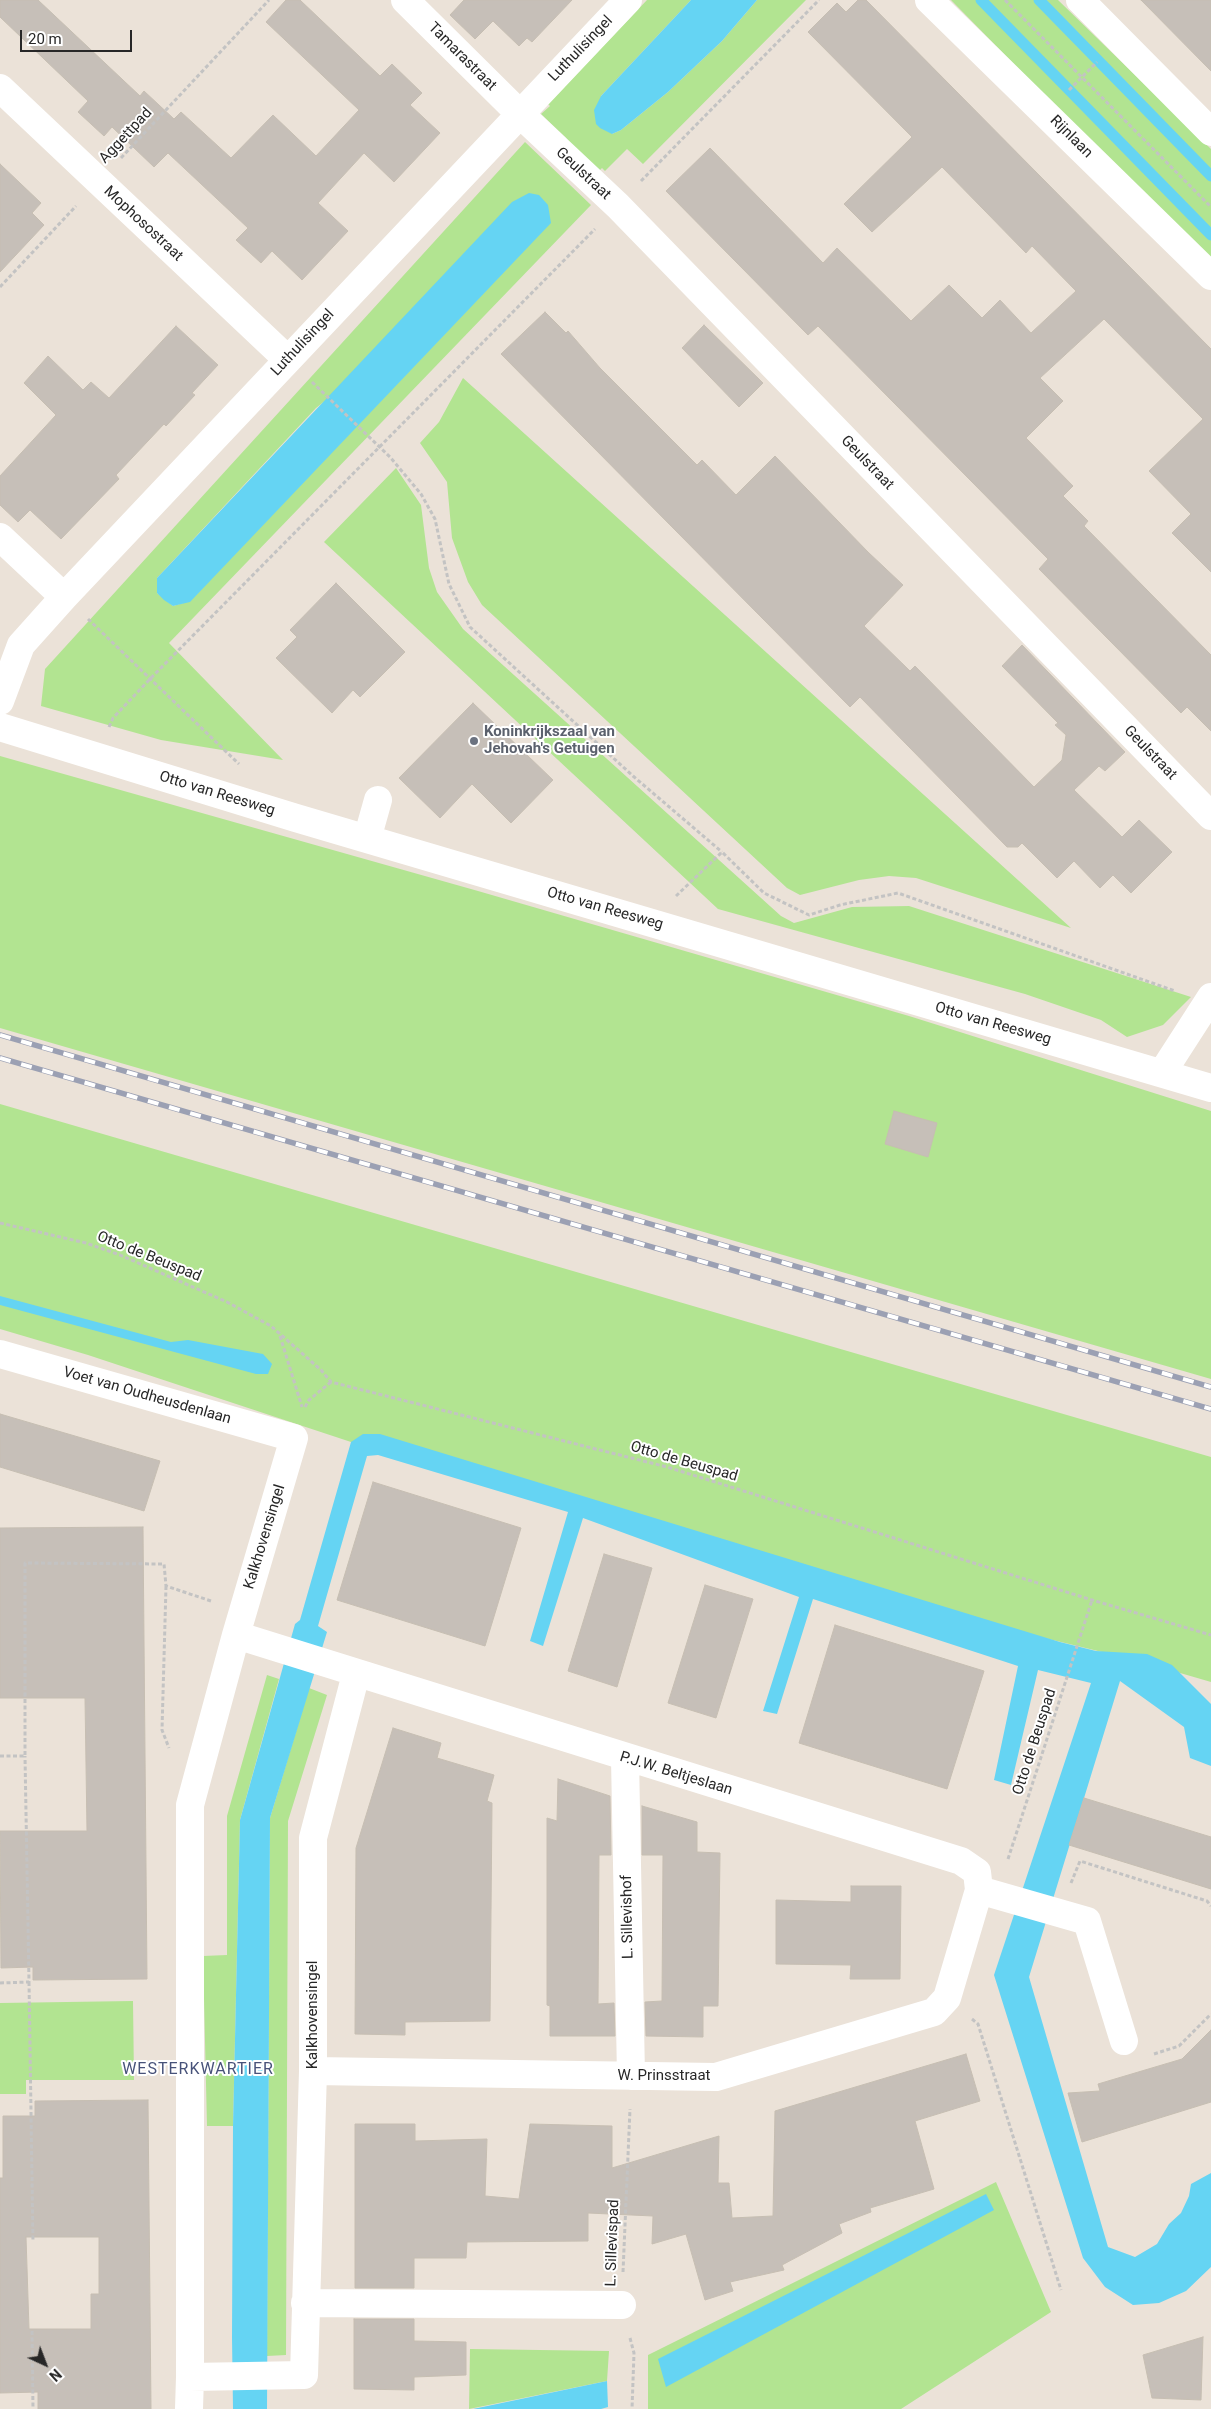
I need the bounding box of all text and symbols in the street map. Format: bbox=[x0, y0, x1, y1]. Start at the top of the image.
street label: Luthulisingel bbox=[545, 12, 617, 86]
street label: Tamarastraat bbox=[424, 19, 500, 95]
scale bar bbox=[22, 20, 135, 52]
text: 20 m bbox=[28, 30, 62, 48]
street label: Aggettpad bbox=[96, 104, 156, 168]
street label: Rijnlaan bbox=[1046, 112, 1096, 162]
street label: Geulstraat bbox=[552, 144, 614, 204]
street label: Mophosostraat bbox=[100, 183, 186, 265]
street label: Luthulisingel bbox=[268, 306, 338, 380]
street label: Geulstraat bbox=[837, 432, 897, 494]
street label: Geulstraat bbox=[1120, 722, 1180, 784]
place label: Koninkrijkszaal van Jehovah's Getuigen bbox=[484, 723, 615, 758]
marker: Koninkrijkszaal van Jehovah's Getuigen bbox=[468, 735, 480, 747]
street label: Otto van Reesweg bbox=[157, 768, 277, 820]
street label: Otto van Reesweg bbox=[545, 884, 665, 934]
street label: Otto van Reesweg bbox=[933, 999, 1053, 1049]
street label: Otto de Beuspad bbox=[94, 1228, 204, 1286]
street label: Voet van Oudheusdenlaan bbox=[61, 1363, 233, 1429]
street label: Otto de Beuspad bbox=[628, 1438, 740, 1486]
street label: Kalkhovensingel bbox=[241, 1482, 289, 1592]
street label: Otto de Beuspad bbox=[1009, 1687, 1061, 1797]
street label: P.J.W. Beltjeslaan bbox=[618, 1748, 734, 1800]
street label: L. Sillevishof bbox=[618, 1875, 638, 1959]
street label: Kalkhovensingel bbox=[304, 1961, 322, 2069]
district label: WESTERKWARTIER bbox=[120, 2060, 276, 2080]
street label: W. Prinsstraat bbox=[618, 2067, 710, 2085]
street label: L. Sillevispad bbox=[602, 2199, 624, 2287]
north arrow bbox=[20, 2339, 70, 2389]
text: N bbox=[46, 2366, 64, 2384]

